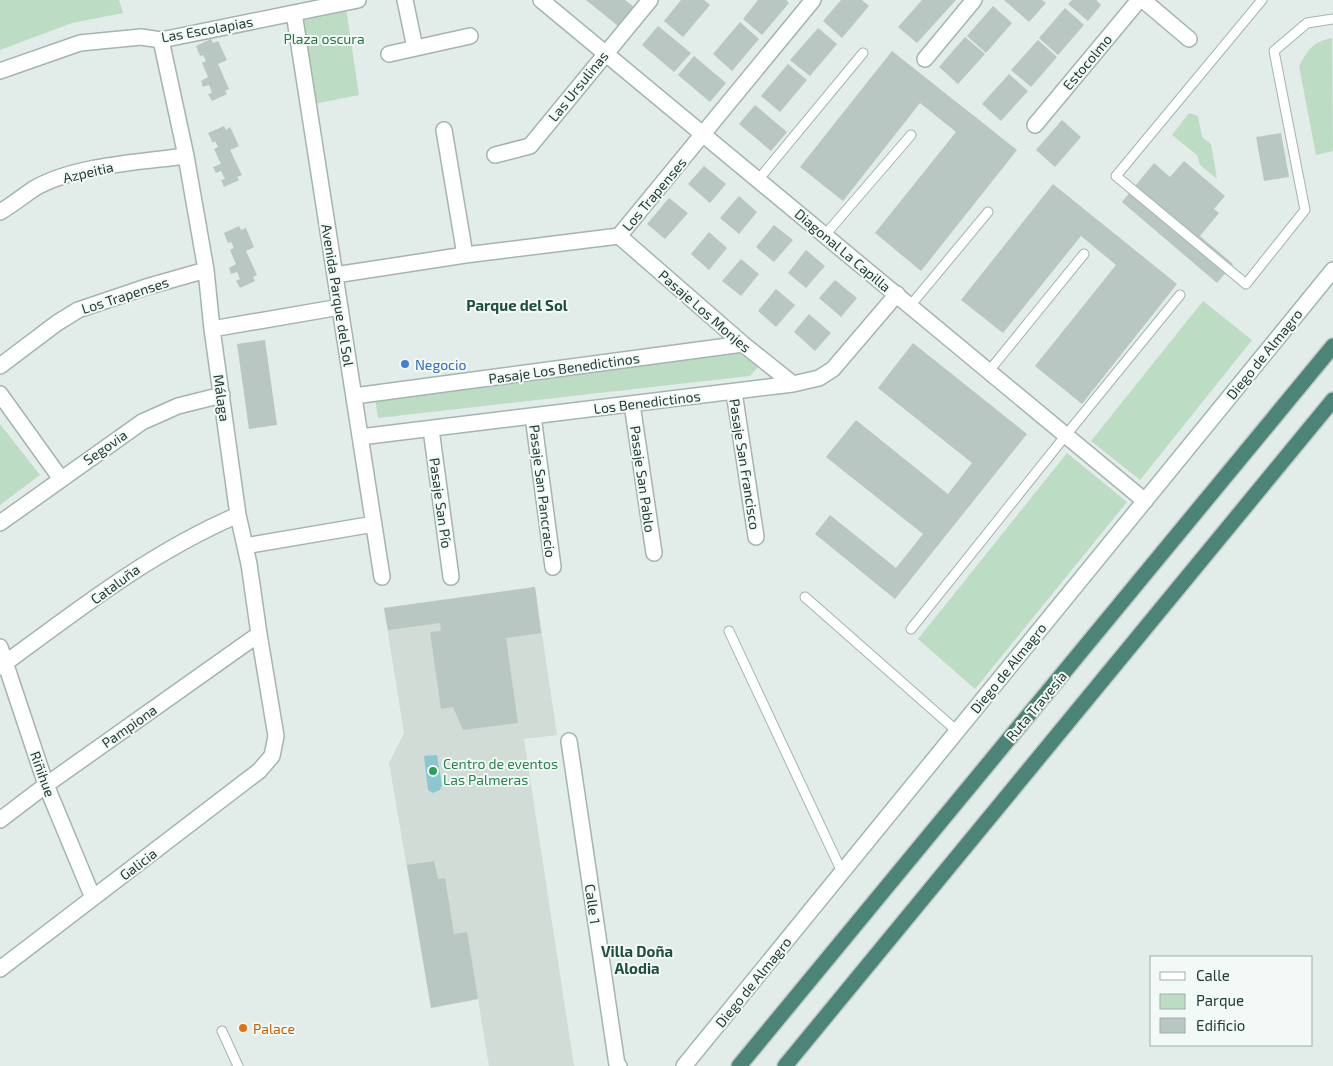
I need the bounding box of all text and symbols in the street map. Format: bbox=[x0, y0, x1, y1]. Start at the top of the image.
street label: Las Escolapias bbox=[160, 13, 254, 45]
park label: Plaza oscura bbox=[283, 30, 365, 47]
street label: Estocolmo bbox=[1059, 31, 1115, 93]
street label: Las Ursulinas bbox=[544, 47, 612, 125]
street label: Los Trapenses bbox=[618, 154, 690, 234]
street label: Azpeitia bbox=[61, 158, 115, 186]
street label: Diagonal La Capilla bbox=[792, 205, 894, 295]
street label: Avenida Parque del Sol bbox=[318, 223, 358, 368]
street label: Pasaje Los Monjes bbox=[655, 266, 755, 356]
street label: Los Trapenses bbox=[79, 273, 171, 317]
district label: Parque del Sol bbox=[466, 296, 568, 314]
street label: Diego de Almagro bbox=[1222, 305, 1306, 403]
street label: Pasaje Los Benedictinos bbox=[487, 349, 641, 387]
place label: Negocio bbox=[415, 356, 466, 373]
marker: Negocio bbox=[399, 358, 411, 370]
street label: Málaga bbox=[210, 373, 234, 423]
street label: Los Benedictinos bbox=[593, 387, 701, 417]
street label: Pasaje San Francisco bbox=[726, 397, 764, 531]
street label: Pasaje San Pancracio bbox=[526, 423, 560, 559]
street label: Pasaje San Pablo bbox=[627, 425, 659, 534]
street label: Segovia bbox=[80, 426, 130, 468]
street label: Pasaje San Pío bbox=[426, 457, 456, 549]
street label: Cataluña bbox=[87, 560, 143, 608]
street label: Diego de Almagro bbox=[966, 619, 1050, 717]
street label: Ruta Travesía bbox=[1002, 668, 1070, 744]
street label: Pampiona bbox=[98, 701, 160, 751]
street label: Riñihue bbox=[27, 749, 59, 799]
place label: Centro de eventos Las Palmeras bbox=[443, 755, 558, 788]
marker: Centro de eventos Las Palmeras bbox=[427, 765, 439, 777]
street label: Galicia bbox=[116, 845, 160, 883]
street label: Calle 1 bbox=[582, 883, 604, 925]
street label: Diego de Almagro bbox=[711, 933, 795, 1031]
district label: Villa Doña Alodia bbox=[601, 942, 673, 977]
legend bbox=[1150, 956, 1313, 1046]
text: Calle bbox=[1196, 966, 1230, 984]
text: Parque bbox=[1196, 991, 1244, 1009]
text: Edificio bbox=[1196, 1016, 1245, 1034]
place label: Palace bbox=[253, 1020, 295, 1037]
marker: Palace bbox=[237, 1022, 249, 1034]

